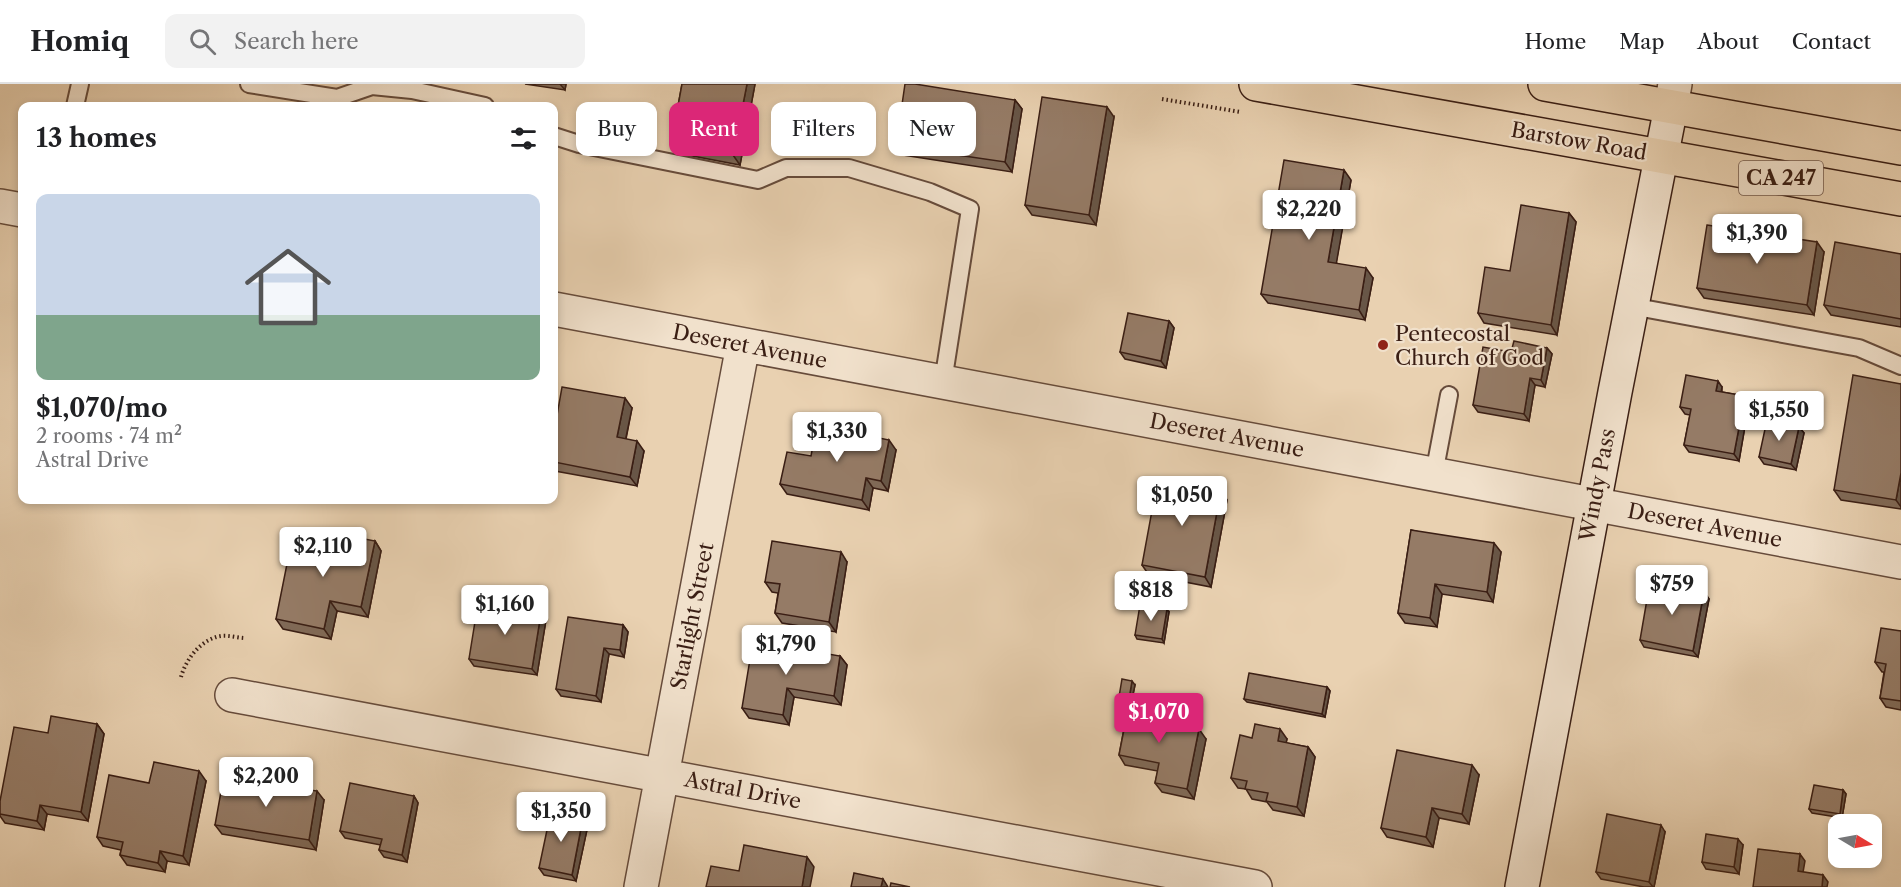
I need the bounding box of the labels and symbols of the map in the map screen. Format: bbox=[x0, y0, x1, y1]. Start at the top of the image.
street label: Barstow Road bbox=[1509, 117, 1649, 165]
road number: CA 247 bbox=[1739, 161, 1823, 195]
pin: $2,220 bbox=[1260, 190, 1358, 241]
pin: $1,390 bbox=[1708, 214, 1806, 265]
street label: Deseret Avenue bbox=[671, 319, 829, 373]
place label: Pentecostal Church of God bbox=[1395, 321, 1544, 370]
marker: Pentecostal Church of God bbox=[1376, 338, 1390, 352]
pin: $1,550 bbox=[1730, 391, 1828, 442]
street label: Deseret Avenue bbox=[1148, 408, 1306, 462]
pin: $1,330 bbox=[788, 412, 886, 463]
street label: Windy Pass bbox=[1574, 426, 1620, 545]
pin: $1,050 bbox=[1133, 476, 1231, 527]
street label: Deseret Avenue bbox=[1626, 498, 1784, 552]
pin: $2,110 bbox=[274, 527, 372, 578]
street label: Starlight Street bbox=[665, 540, 719, 692]
pin: $759 bbox=[1636, 565, 1708, 616]
pin: $818 bbox=[1115, 571, 1187, 622]
pin: $1,160 bbox=[456, 585, 554, 636]
pin: $1,790 bbox=[737, 625, 835, 676]
pin: $1,070 bbox=[1110, 693, 1208, 744]
pin: $2,200 bbox=[217, 757, 315, 808]
street label: Astral Drive bbox=[682, 766, 803, 814]
pin: $1,350 bbox=[512, 792, 610, 843]
north arrow bbox=[1828, 814, 1882, 868]

